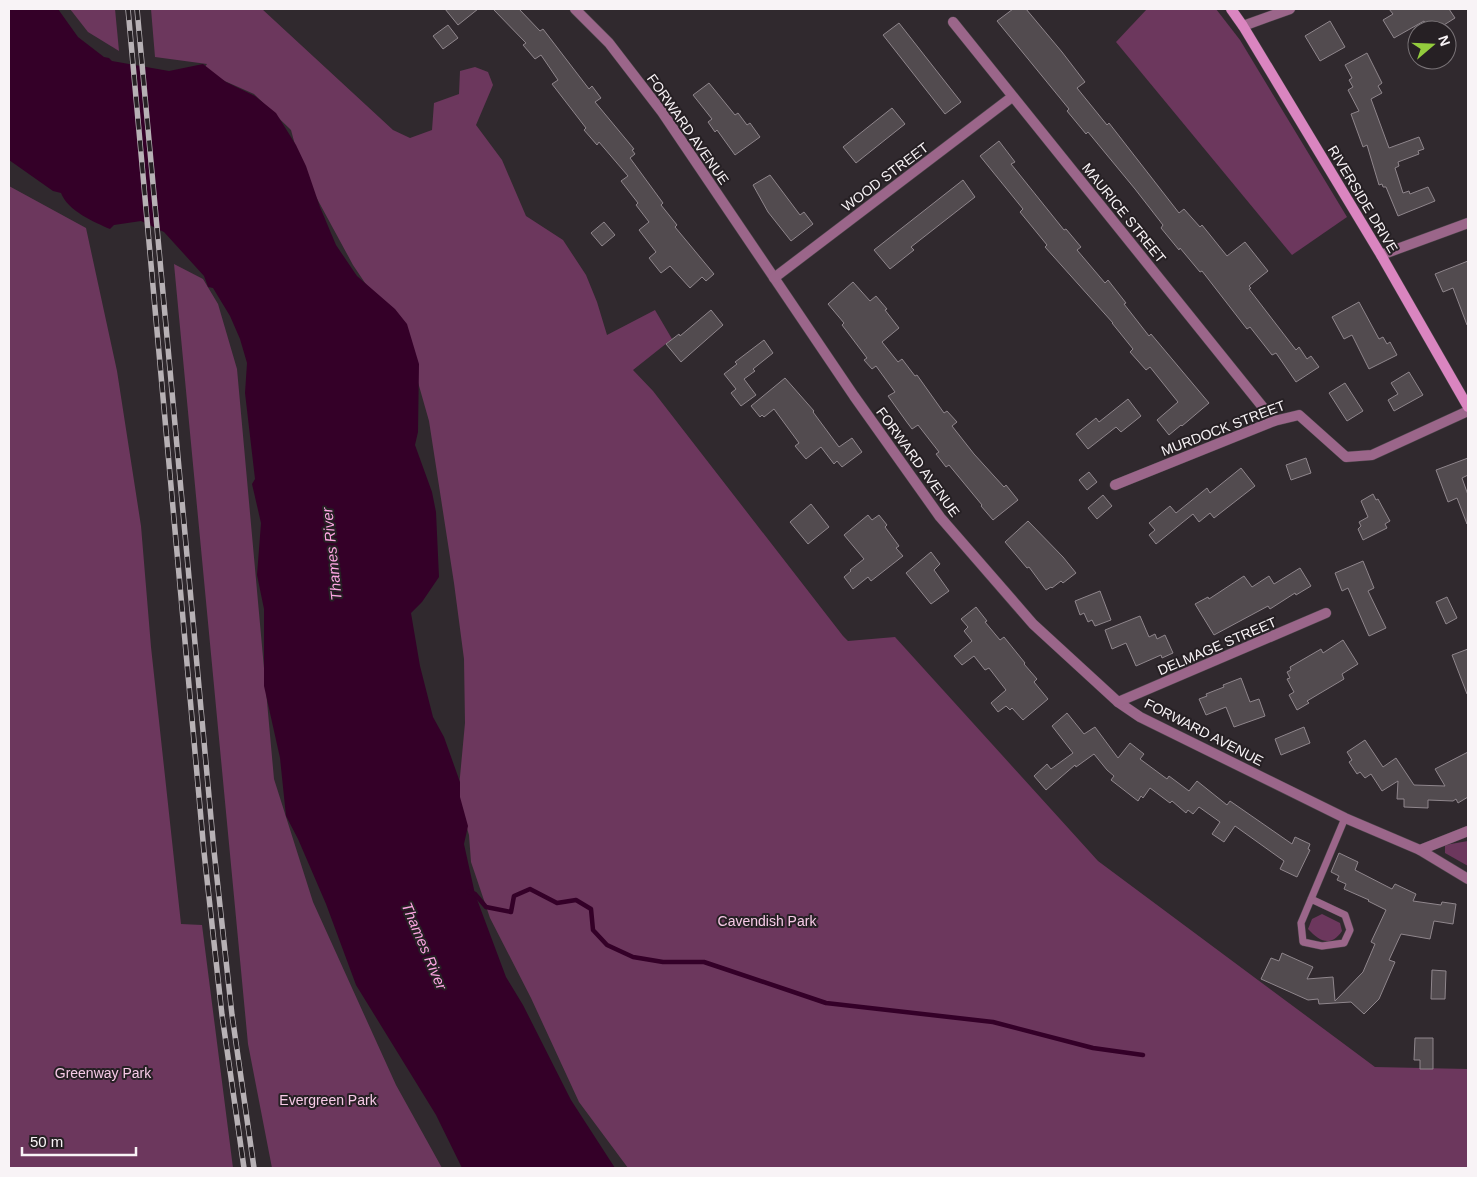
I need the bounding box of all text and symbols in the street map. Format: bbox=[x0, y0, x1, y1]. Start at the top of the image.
north arrow bbox=[1407, 20, 1457, 70]
text: N bbox=[1435, 33, 1454, 48]
street label: FORWARD AVENUE bbox=[644, 71, 732, 187]
street label: WOOD STREET bbox=[839, 139, 932, 215]
street label: RIVERSIDE DRIVE bbox=[1325, 143, 1401, 255]
street label: MAURICE STREET bbox=[1079, 160, 1169, 266]
street label: MURDOCK STREET bbox=[1159, 397, 1288, 459]
street label: FORWARD AVENUE bbox=[873, 404, 963, 520]
water label: Thames River bbox=[318, 506, 345, 601]
street label: DELMAGE STREET bbox=[1155, 614, 1279, 678]
street label: FORWARD AVENUE bbox=[1142, 695, 1266, 769]
water label: Thames River bbox=[398, 900, 451, 993]
park label: Cavendish Park bbox=[718, 913, 817, 929]
park label: Greenway Park bbox=[55, 1065, 152, 1081]
park label: Evergreen Park bbox=[279, 1092, 378, 1108]
scale bar bbox=[22, 1124, 136, 1156]
text: 50 m bbox=[30, 1133, 63, 1150]

